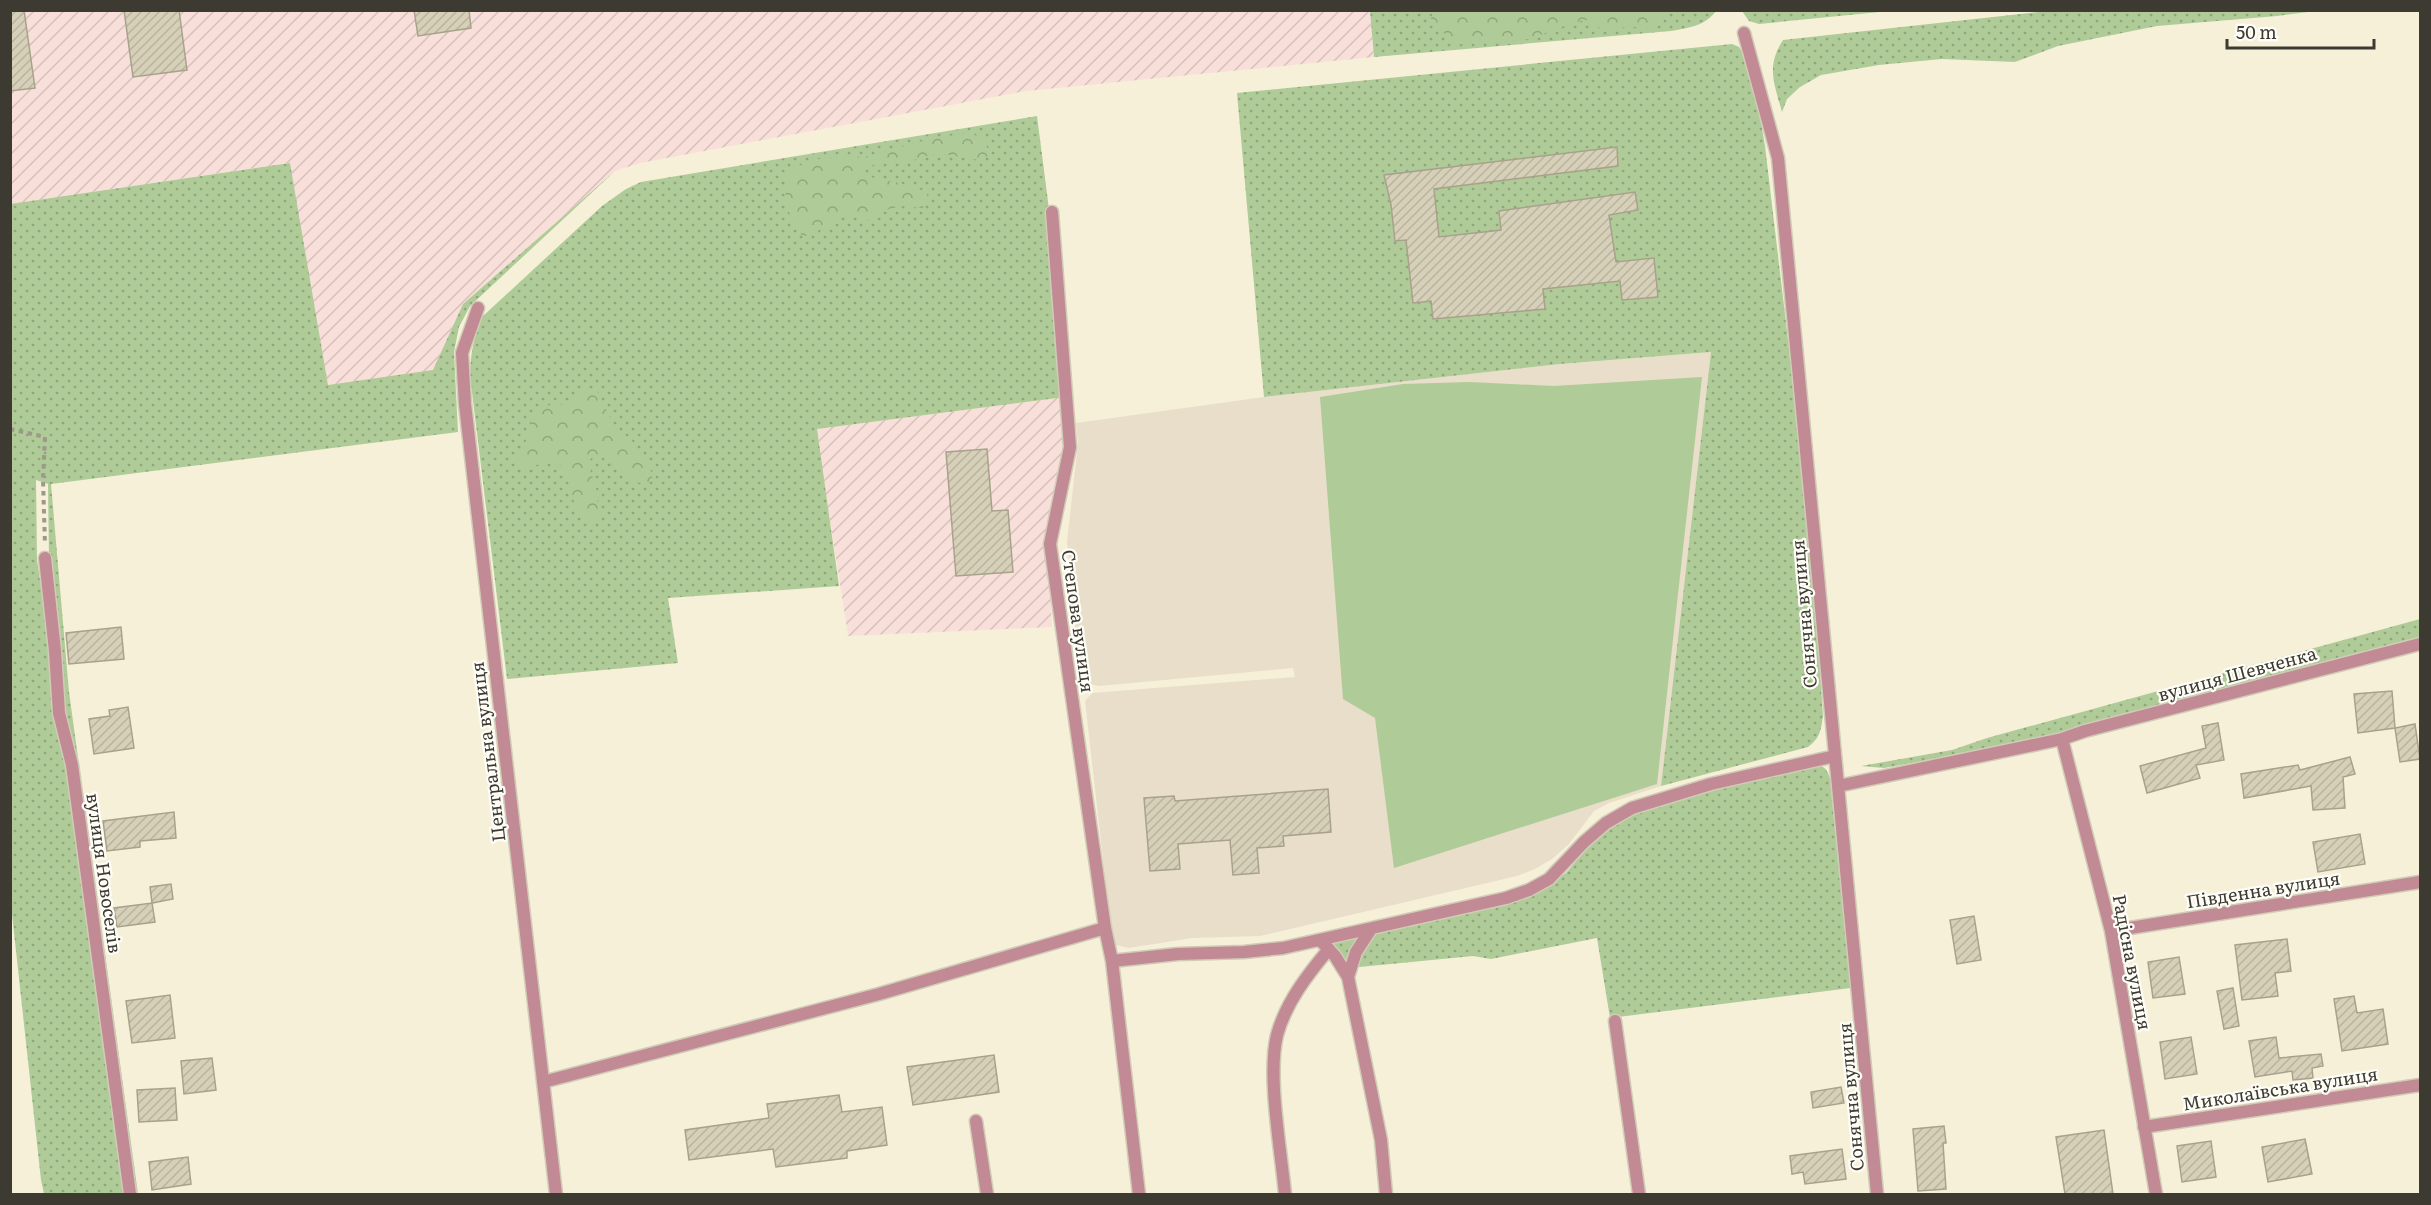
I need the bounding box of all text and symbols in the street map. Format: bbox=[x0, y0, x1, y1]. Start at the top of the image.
scale bar bbox=[2227, 12, 2374, 50]
text: 50 m bbox=[2236, 18, 2277, 45]
street label: Сонячна вулиця bbox=[1783, 539, 1823, 689]
street label: Степова вулиця bbox=[1056, 548, 1102, 694]
street label: вулиця Шевченка bbox=[2155, 639, 2320, 707]
street label: Центральна вулиця bbox=[463, 660, 511, 844]
street label: вулиця Новоселів bbox=[80, 791, 130, 955]
street label: Південна вулиця bbox=[2184, 864, 2342, 914]
street label: Радісна вулиця bbox=[2107, 892, 2159, 1032]
street label: Сонячна вулиця bbox=[1830, 1022, 1870, 1172]
street label: Миколаївська вулиця bbox=[2180, 1059, 2380, 1117]

